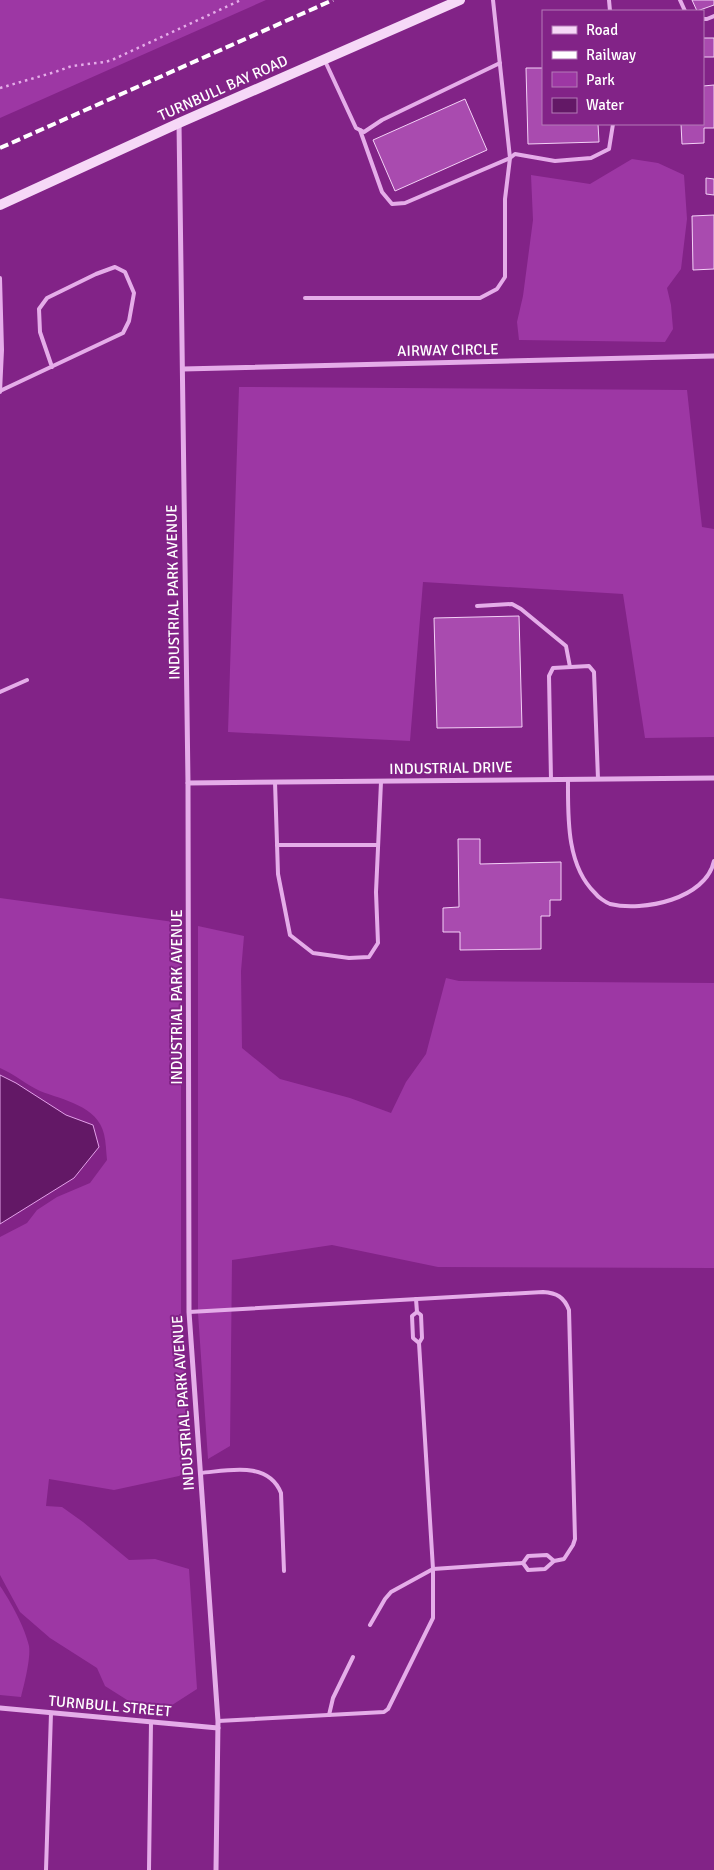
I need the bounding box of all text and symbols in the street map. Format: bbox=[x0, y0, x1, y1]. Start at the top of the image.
legend bbox=[542, 10, 704, 125]
text: Road bbox=[586, 21, 618, 39]
text: Railway bbox=[586, 46, 636, 64]
street label: TURNBULL BAY ROAD bbox=[155, 51, 291, 125]
text: Park bbox=[586, 71, 615, 89]
text: Water bbox=[586, 96, 624, 114]
street label: AIRWAY CIRCLE bbox=[397, 340, 499, 360]
street label: INDUSTRIAL PARK AVENUE bbox=[162, 504, 184, 680]
street label: INDUSTRIAL DRIVE bbox=[389, 758, 513, 778]
street label: INDUSTRIAL PARK AVENUE bbox=[168, 909, 186, 1085]
street label: INDUSTRIAL PARK AVENUE bbox=[168, 1315, 198, 1491]
street label: TURNBULL STREET bbox=[48, 1692, 173, 1720]

